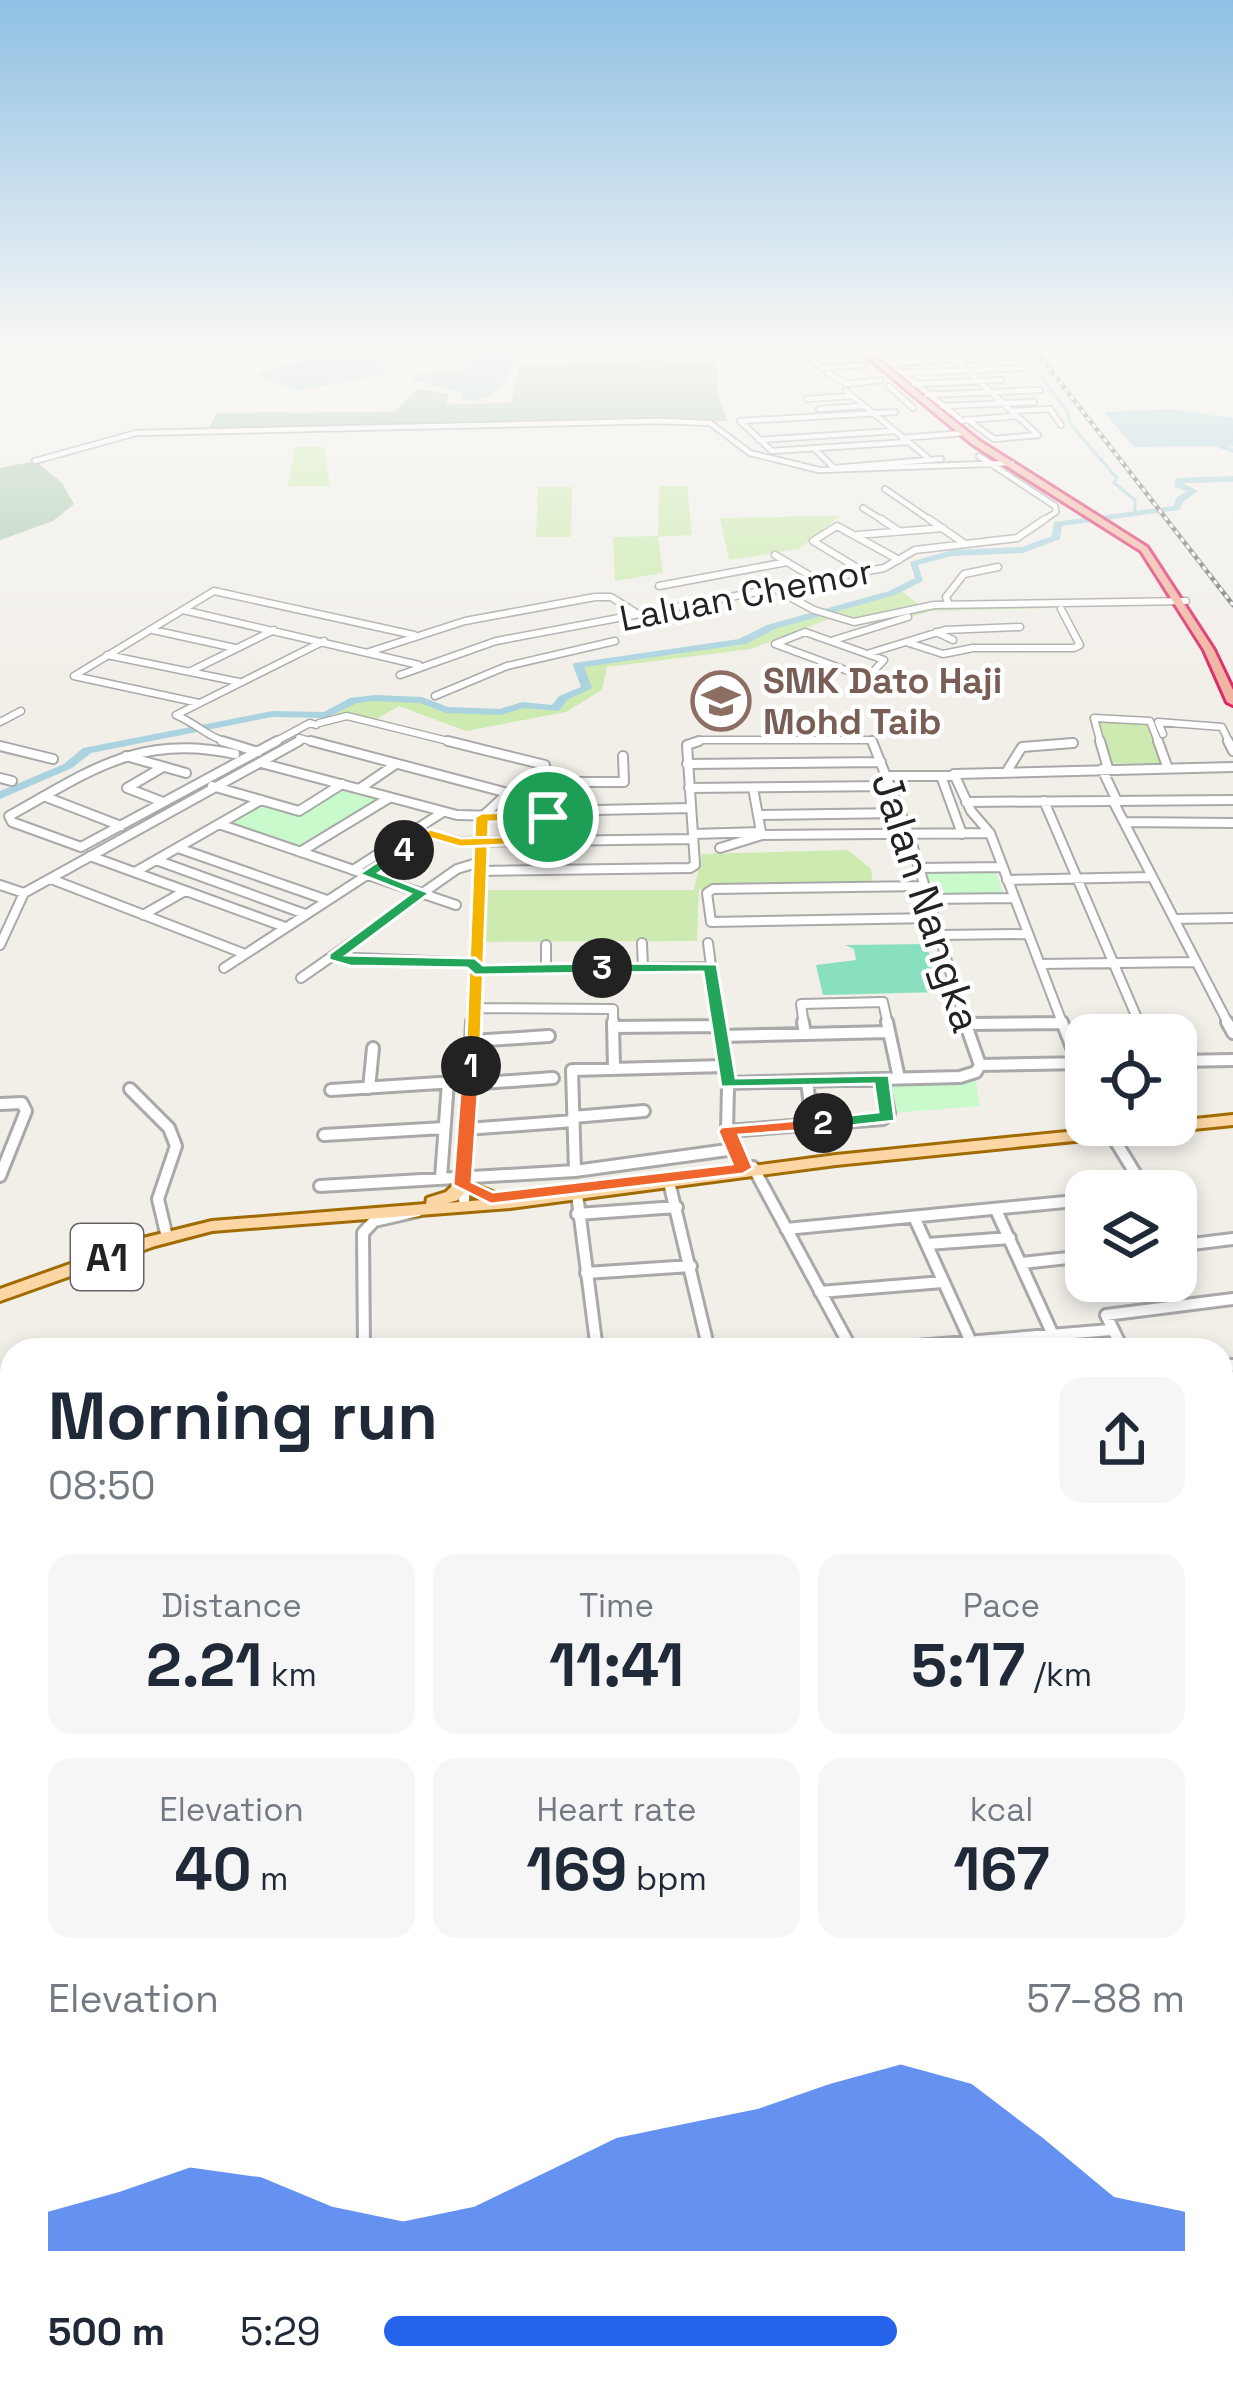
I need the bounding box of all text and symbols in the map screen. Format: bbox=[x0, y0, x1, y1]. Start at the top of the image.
street label: Laluan Chemor bbox=[616, 548, 876, 642]
place label: SMK Dato Haji Mohd Taib bbox=[763, 658, 1002, 745]
school or university icon: SMK Dato Haji Mohd Taib bbox=[690, 670, 752, 732]
pin bbox=[497, 766, 599, 868]
street label: Jalan Nangka bbox=[860, 766, 993, 1039]
icon: arrive bbox=[515, 784, 581, 850]
pin: 4 bbox=[374, 820, 434, 880]
text: 4 bbox=[394, 829, 415, 871]
pin: 3 bbox=[572, 938, 632, 998]
text: 3 bbox=[592, 947, 612, 989]
map controls bbox=[1065, 1014, 1197, 1302]
button: locate bbox=[1065, 1014, 1197, 1146]
pin: 1 bbox=[441, 1036, 501, 1096]
text: 1 bbox=[464, 1045, 478, 1087]
pin: 2 bbox=[793, 1093, 853, 1153]
text: 2 bbox=[813, 1102, 833, 1144]
button: layers bbox=[1065, 1170, 1197, 1302]
road number: A1 bbox=[71, 1224, 143, 1290]
text: Morning run bbox=[48, 1374, 438, 1458]
button: share bbox=[1059, 1377, 1185, 1503]
text: 08:50 bbox=[48, 1461, 156, 1510]
text: Distance bbox=[161, 1585, 302, 1627]
text: Time bbox=[579, 1585, 654, 1627]
text: Pace bbox=[963, 1585, 1040, 1627]
text: 2.21 bbox=[146, 1627, 262, 1704]
text: 11:41 bbox=[549, 1627, 684, 1704]
text: 5:17 bbox=[911, 1627, 1025, 1704]
text: km bbox=[262, 1654, 317, 1696]
text: /km bbox=[1025, 1654, 1092, 1696]
text: Elevation bbox=[159, 1789, 304, 1831]
text: Heart rate bbox=[536, 1789, 697, 1831]
text: kcal bbox=[970, 1789, 1033, 1831]
text: 40 bbox=[175, 1831, 252, 1908]
text: 169 bbox=[526, 1831, 627, 1908]
text: 167 bbox=[953, 1831, 1050, 1908]
text: m bbox=[252, 1858, 288, 1900]
text: bpm bbox=[627, 1858, 707, 1900]
text: Elevation bbox=[48, 1974, 219, 2023]
text: 57–88 m bbox=[1027, 1974, 1185, 2023]
text: 500 m bbox=[48, 2307, 165, 2356]
text: 5:29 bbox=[240, 2307, 321, 2356]

